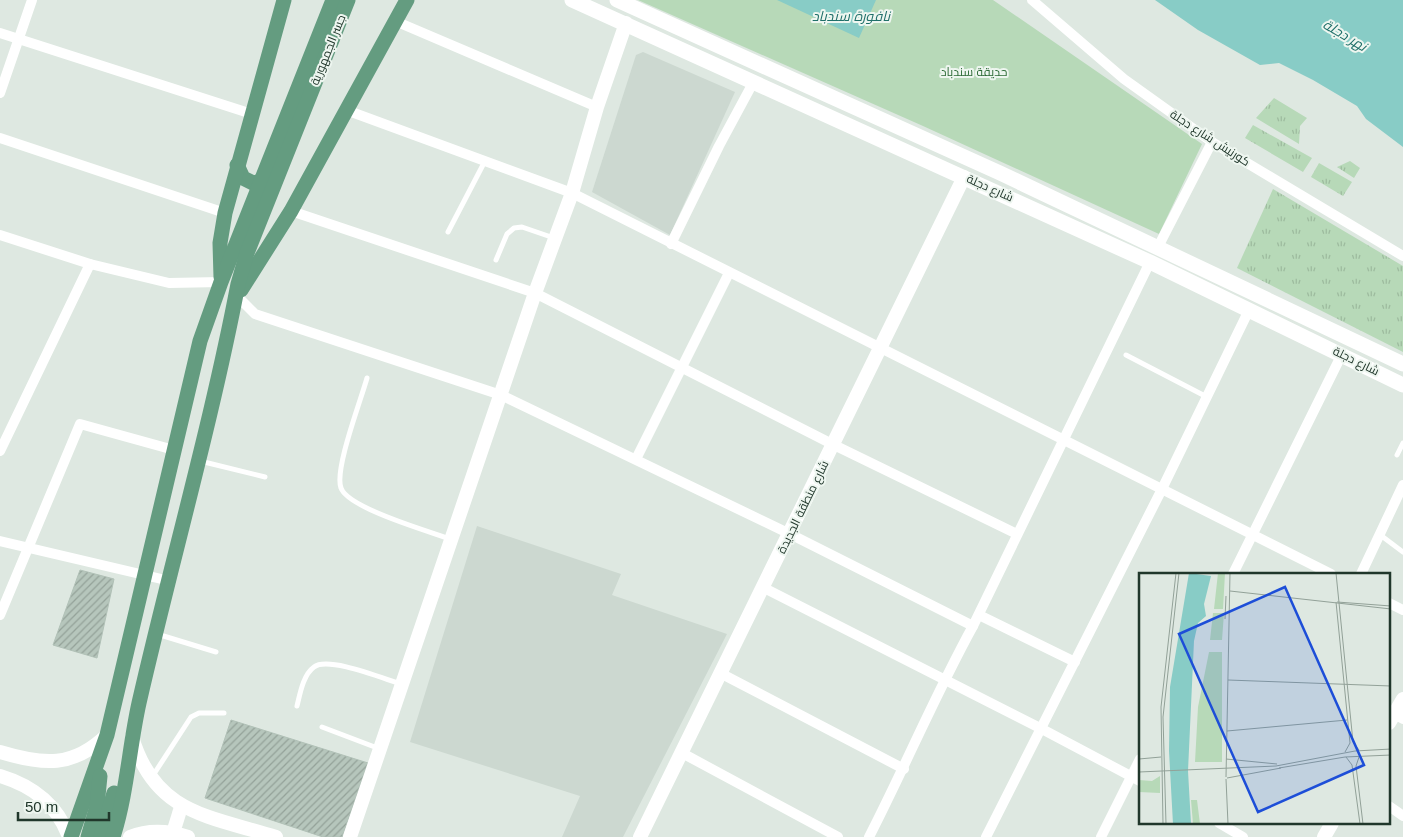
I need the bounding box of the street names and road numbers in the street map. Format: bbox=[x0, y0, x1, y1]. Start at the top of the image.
street label: جسر الجمهورية bbox=[308, 13, 348, 87]
street label: كورنيش شارع دجلة bbox=[1167, 107, 1253, 170]
street label: شارع دجلة bbox=[964, 172, 1016, 205]
street label: شارع دجلة bbox=[1330, 344, 1381, 379]
street label: شارع منطقة الجديدة bbox=[774, 458, 832, 556]

